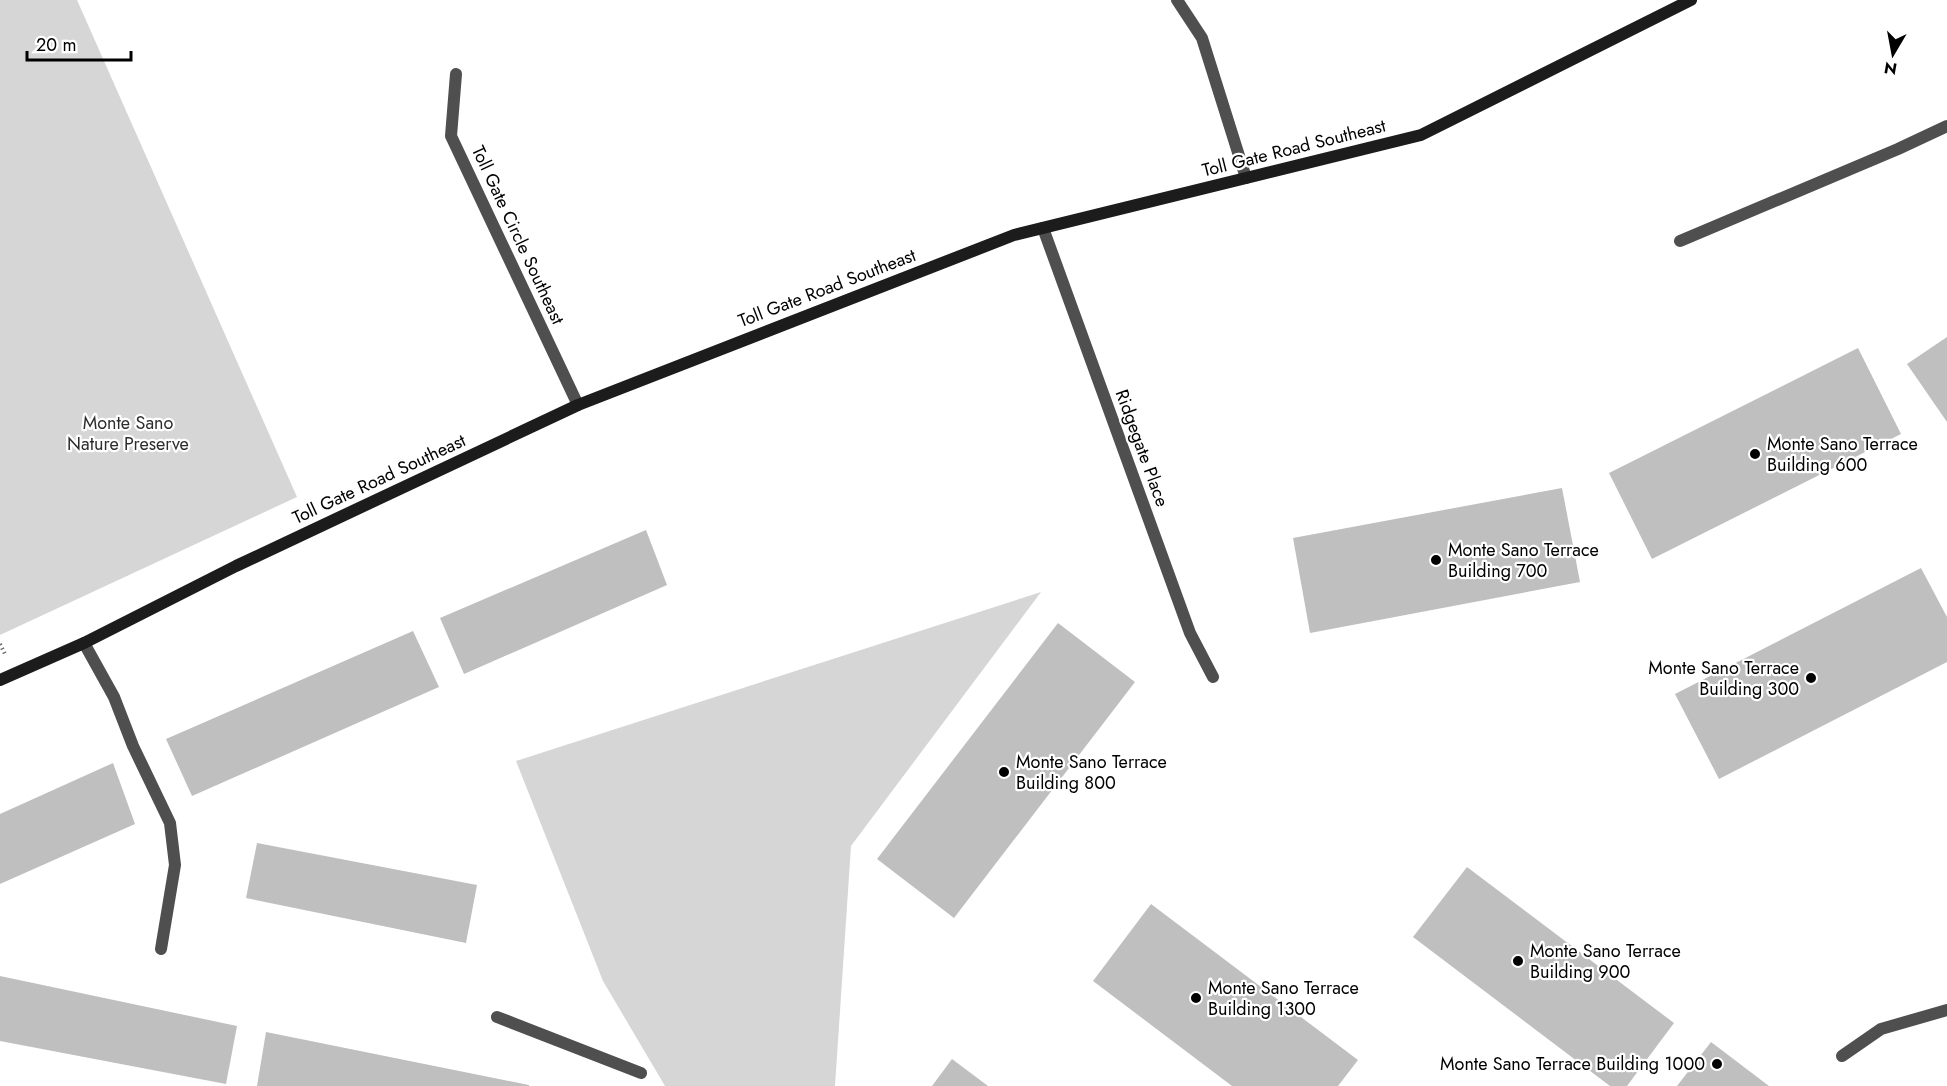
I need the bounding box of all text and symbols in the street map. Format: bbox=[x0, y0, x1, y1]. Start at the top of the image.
scale bar bbox=[27, 24, 130, 62]
north arrow bbox=[1863, 24, 1923, 84]
text: 20 m bbox=[36, 32, 76, 58]
text: N bbox=[1882, 56, 1899, 81]
street label: Toll Gate Road Southeast bbox=[1199, 112, 1389, 183]
street label: Toll Gate Circle Southeast bbox=[465, 141, 571, 329]
street label: Toll Gate Road Southeast bbox=[734, 242, 920, 334]
street label: Ridgegate Place bbox=[1109, 386, 1175, 510]
park label: Monte Sano Nature Preserve bbox=[67, 410, 189, 457]
street label: Toll Gate Road Southeast bbox=[288, 427, 470, 531]
place label: Monte Sano Terrace Building 600 bbox=[1767, 431, 1918, 478]
marker: Monte Sano Terrace Building 600 bbox=[1748, 447, 1762, 461]
place label: Monte Sano Terrace Building 700 bbox=[1448, 537, 1599, 584]
marker: Monte Sano Terrace Building 700 bbox=[1429, 553, 1443, 567]
place label: Monte Sano Terrace Building 300 bbox=[1648, 655, 1799, 702]
marker: Monte Sano Terrace Building 300 bbox=[1804, 671, 1818, 685]
place label: Monte Sano Terrace Building 800 bbox=[1016, 749, 1167, 796]
marker: Monte Sano Terrace Building 800 bbox=[997, 765, 1011, 779]
place label: Monte Sano Terrace Building 900 bbox=[1530, 938, 1681, 985]
marker: Monte Sano Terrace Building 900 bbox=[1511, 954, 1525, 968]
place label: Monte Sano Terrace Building 1300 bbox=[1208, 975, 1359, 1022]
marker: Monte Sano Terrace Building 1300 bbox=[1189, 991, 1203, 1005]
place label: Monte Sano Terrace Building 1000 bbox=[1440, 1051, 1705, 1077]
marker: Monte Sano Terrace Building 1000 bbox=[1710, 1057, 1724, 1071]

